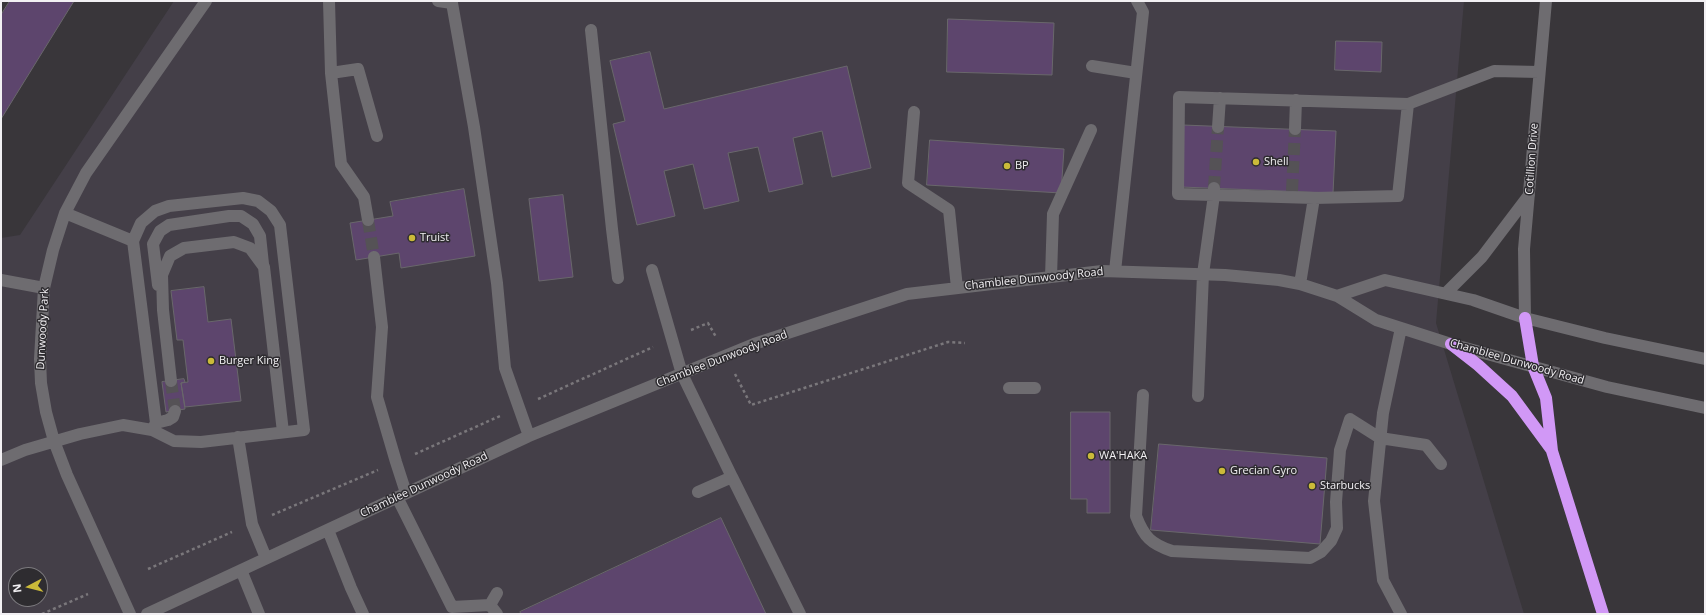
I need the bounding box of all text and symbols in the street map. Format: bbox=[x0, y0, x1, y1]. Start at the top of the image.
street label: Cotillion Drive bbox=[1523, 123, 1541, 195]
place label: Shell bbox=[1264, 155, 1289, 169]
marker: Shell bbox=[1251, 157, 1261, 167]
place label: BP bbox=[1015, 159, 1029, 173]
marker: BP bbox=[1002, 161, 1012, 171]
place label: Truist bbox=[420, 231, 449, 245]
marker: Truist bbox=[407, 233, 417, 243]
street label: Chamblee Dunwoody Road bbox=[964, 265, 1104, 293]
street label: Dunwoody Park bbox=[34, 288, 52, 370]
street label: Chamblee Dunwoody Road bbox=[655, 328, 789, 390]
street label: Chamblee Dunwoody Road bbox=[1448, 336, 1586, 388]
place label: Burger King bbox=[219, 354, 279, 368]
marker: Burger King bbox=[206, 356, 216, 366]
place label: WA'HAKA bbox=[1099, 449, 1147, 463]
street label: Chamblee Dunwoody Road bbox=[358, 450, 490, 520]
marker: WA'HAKA bbox=[1086, 451, 1096, 461]
place label: Grecian Gyro bbox=[1230, 464, 1297, 478]
marker: Grecian Gyro bbox=[1217, 466, 1227, 476]
place label: Starbucks bbox=[1320, 479, 1370, 493]
marker: Starbucks bbox=[1307, 481, 1317, 491]
north arrow bbox=[8, 567, 48, 607]
text: N bbox=[9, 583, 25, 594]

